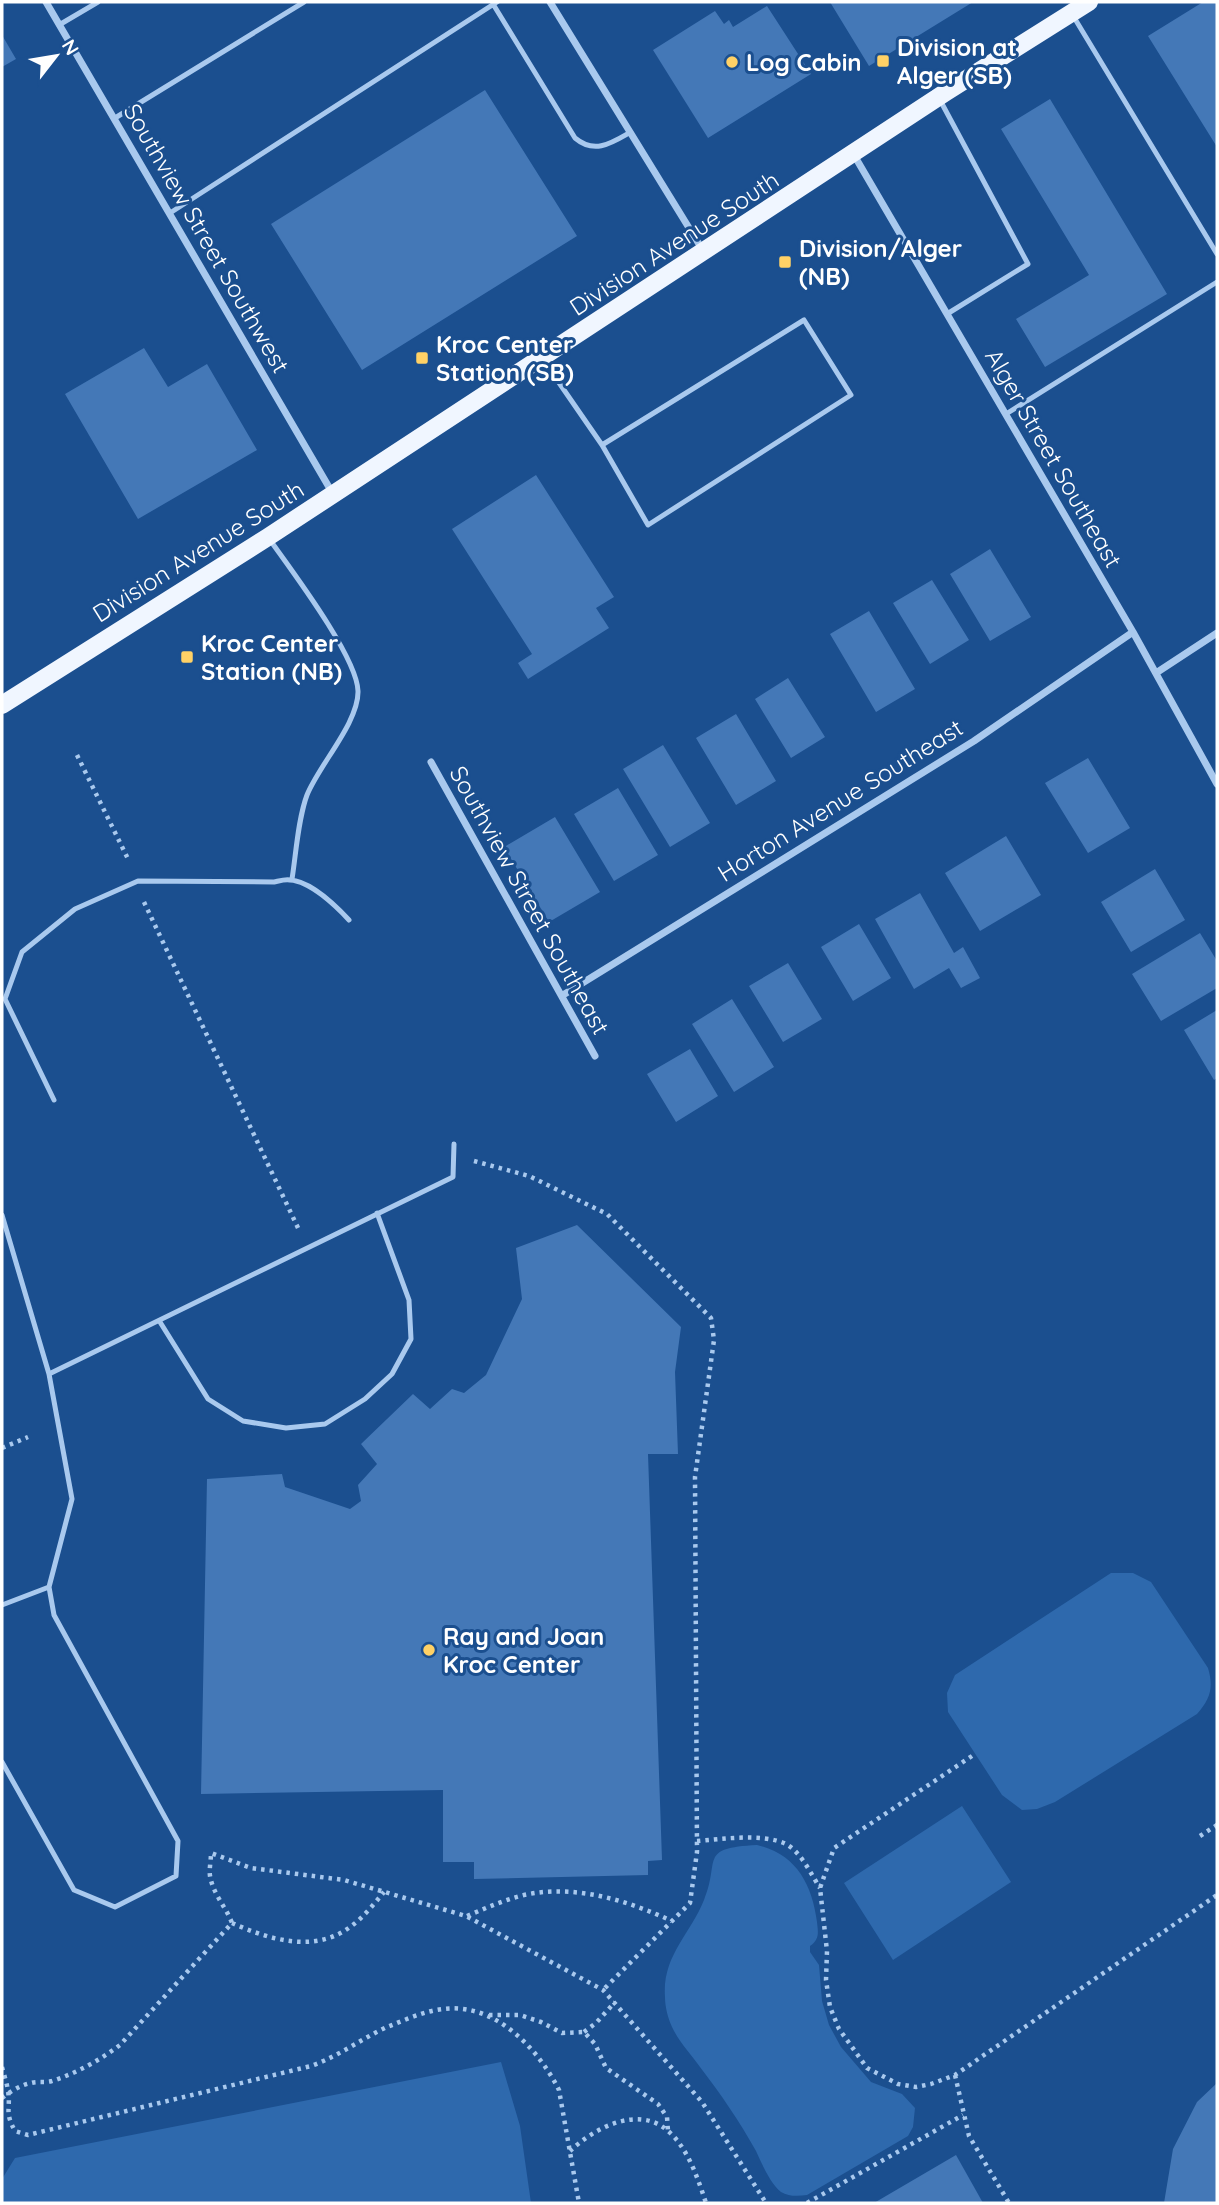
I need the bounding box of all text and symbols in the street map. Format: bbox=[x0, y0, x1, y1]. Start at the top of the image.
north arrow bbox=[21, 21, 91, 91]
place label: Division at Alger (SB) bbox=[897, 32, 1017, 90]
text: N bbox=[57, 35, 84, 59]
place label: Log Cabin bbox=[746, 47, 862, 77]
marker: Division at Alger (SB) bbox=[875, 53, 891, 69]
marker: Log Cabin bbox=[724, 54, 740, 70]
street label: Southview Street Southwest bbox=[118, 98, 296, 378]
street label: Division Avenue South bbox=[564, 164, 784, 322]
place label: Division/Alger (NB) bbox=[799, 233, 962, 291]
marker: Division/Alger (NB) bbox=[777, 254, 793, 270]
place label: Kroc Center Station (SB) bbox=[436, 329, 574, 387]
street label: Alger Street Southeast bbox=[979, 343, 1129, 573]
marker: Kroc Center Station (SB) bbox=[414, 350, 430, 366]
street label: Division Avenue South bbox=[87, 474, 309, 628]
place label: Kroc Center Station (NB) bbox=[201, 628, 342, 686]
marker: Kroc Center Station (NB) bbox=[179, 649, 195, 665]
street label: Horton Avenue Southeast bbox=[712, 712, 968, 888]
street label: Southview Street Southeast bbox=[444, 760, 616, 1040]
place label: Ray and Joan Kroc Center bbox=[443, 1621, 604, 1679]
marker: Ray and Joan Kroc Center bbox=[421, 1642, 437, 1658]

